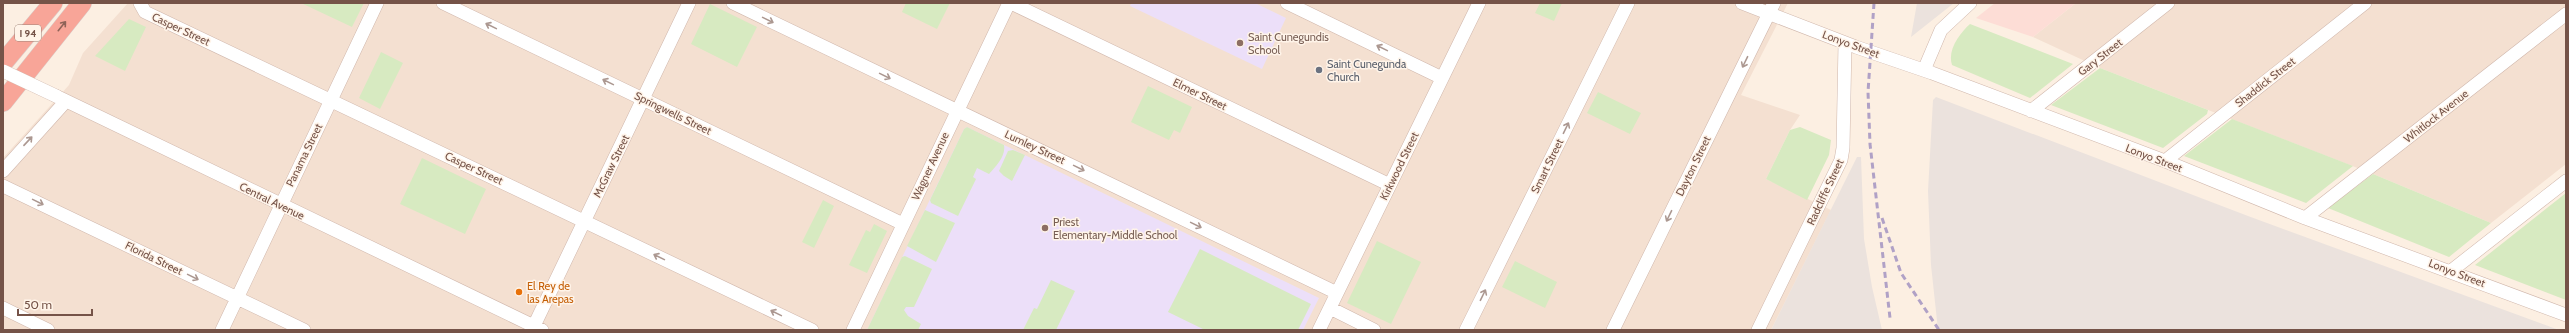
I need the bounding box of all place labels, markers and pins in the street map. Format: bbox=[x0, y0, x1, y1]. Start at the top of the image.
place label: Saint Cunegundis School bbox=[1248, 30, 1329, 57]
marker: Saint Cunegundis School bbox=[1235, 38, 1245, 48]
place label: Saint Cunegunda Church bbox=[1327, 57, 1407, 84]
marker: Saint Cunegunda Church bbox=[1314, 65, 1324, 75]
place label: Priest Elementary‑Middle School bbox=[1053, 215, 1178, 242]
marker: Priest Elementary‑Middle School bbox=[1040, 223, 1050, 233]
place label: El Rey de las Arepas bbox=[527, 279, 574, 306]
marker: El Rey de las Arepas bbox=[514, 287, 524, 297]

